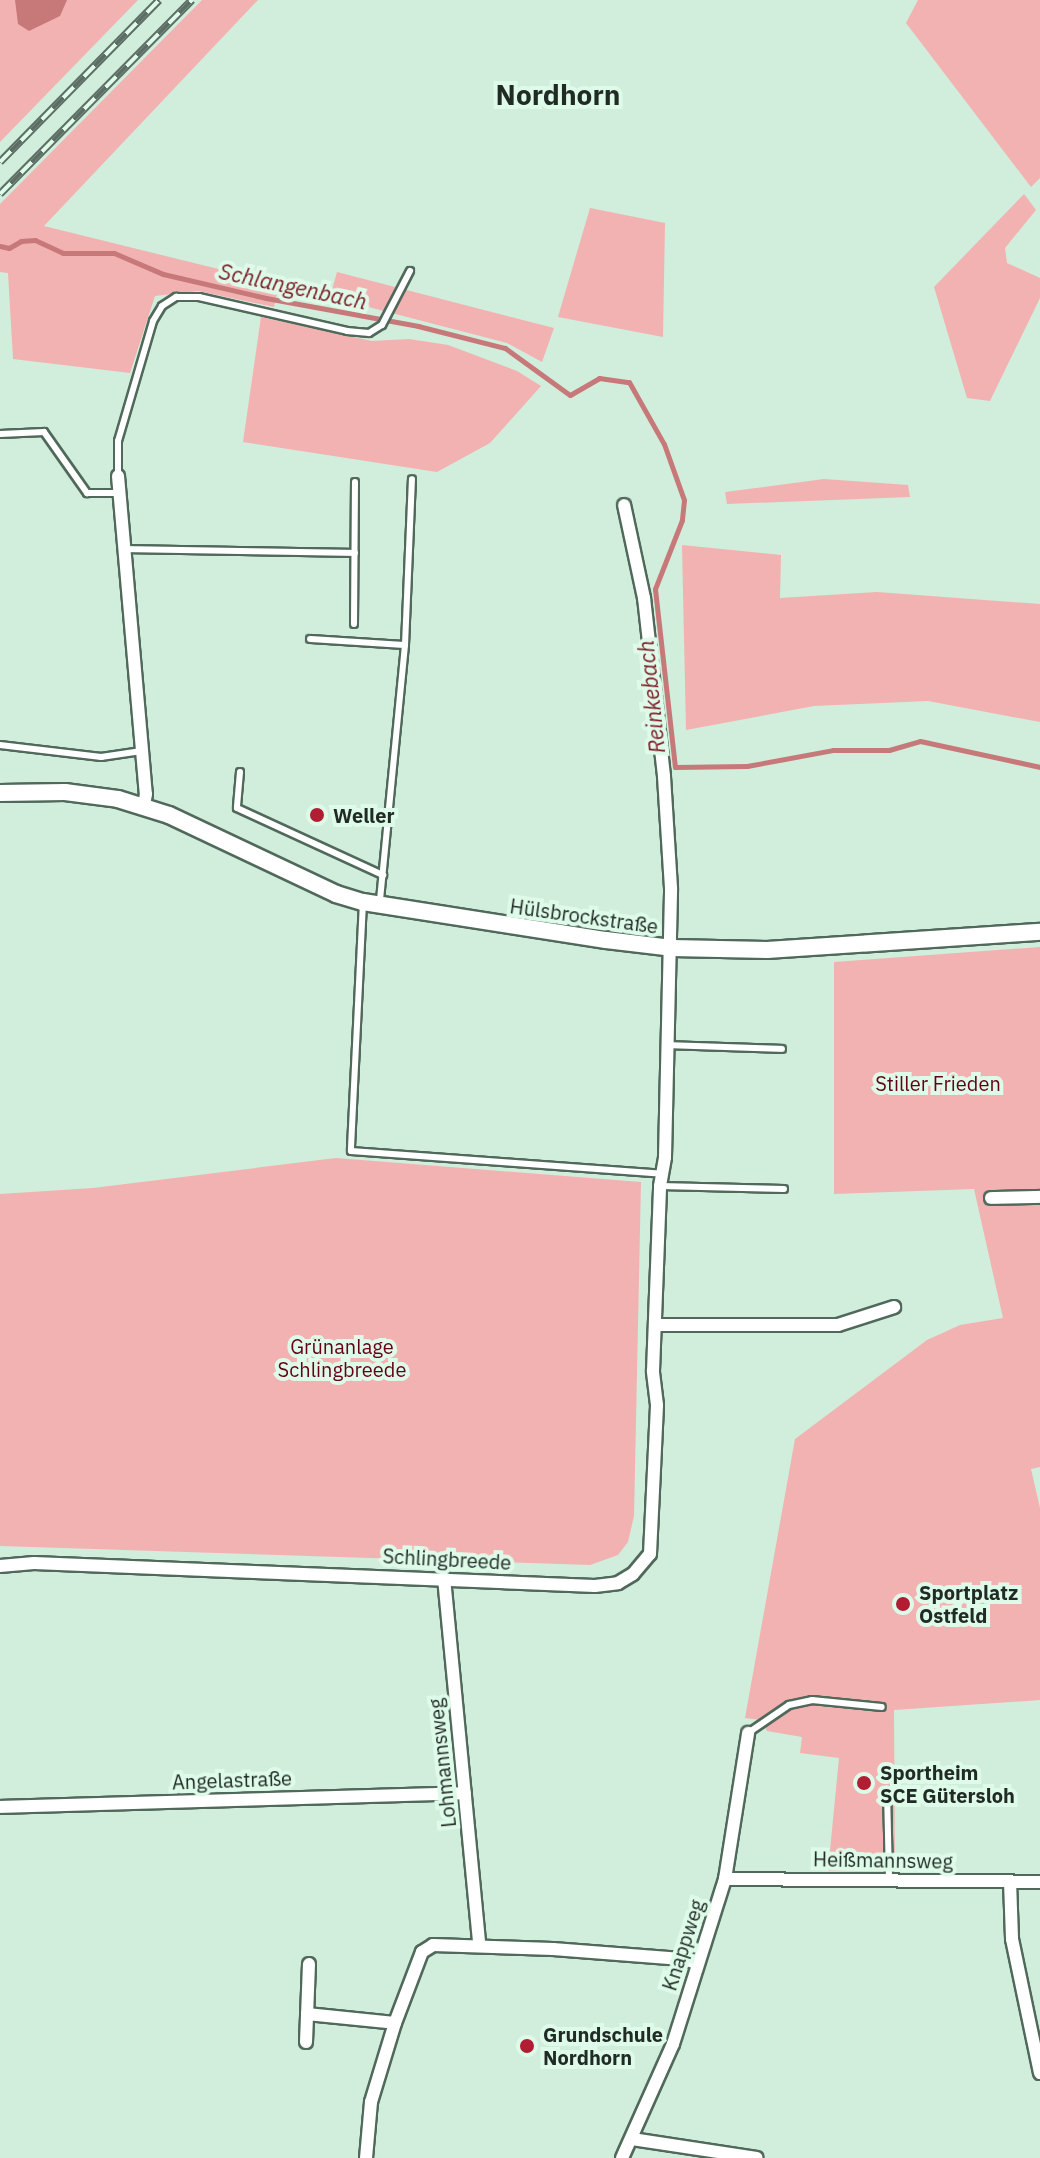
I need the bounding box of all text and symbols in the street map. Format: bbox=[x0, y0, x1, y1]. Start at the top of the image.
district label: Nordhorn bbox=[496, 78, 620, 112]
water label: Schlangenbach bbox=[217, 257, 369, 315]
water label: Reinkebach bbox=[632, 639, 670, 755]
place label: Weller bbox=[333, 803, 394, 827]
marker: Weller bbox=[308, 806, 326, 824]
street label: Hülsbrockstraße bbox=[508, 894, 660, 938]
park label: Stiller Frieden bbox=[875, 1071, 1001, 1095]
park label: Grünanlage Schlingbreede bbox=[278, 1334, 406, 1381]
street label: Schlingbreede bbox=[382, 1544, 512, 1574]
place label: Sportplatz Ostfeld bbox=[919, 1580, 1018, 1627]
marker: Sportplatz Ostfeld bbox=[894, 1595, 912, 1613]
street label: Lohmannsweg bbox=[423, 1697, 461, 1829]
place label: Sportheim SCE Gütersloh bbox=[880, 1760, 1015, 1807]
street label: Angelastraße bbox=[172, 1766, 292, 1794]
marker: Sportheim SCE Gütersloh bbox=[855, 1774, 873, 1792]
street label: Heißmannsweg bbox=[813, 1847, 953, 1873]
street label: Knappweg bbox=[657, 1896, 709, 1994]
place label: Grundschule Nordhorn bbox=[543, 2022, 663, 2069]
marker: Grundschule Nordhorn bbox=[518, 2037, 536, 2055]

